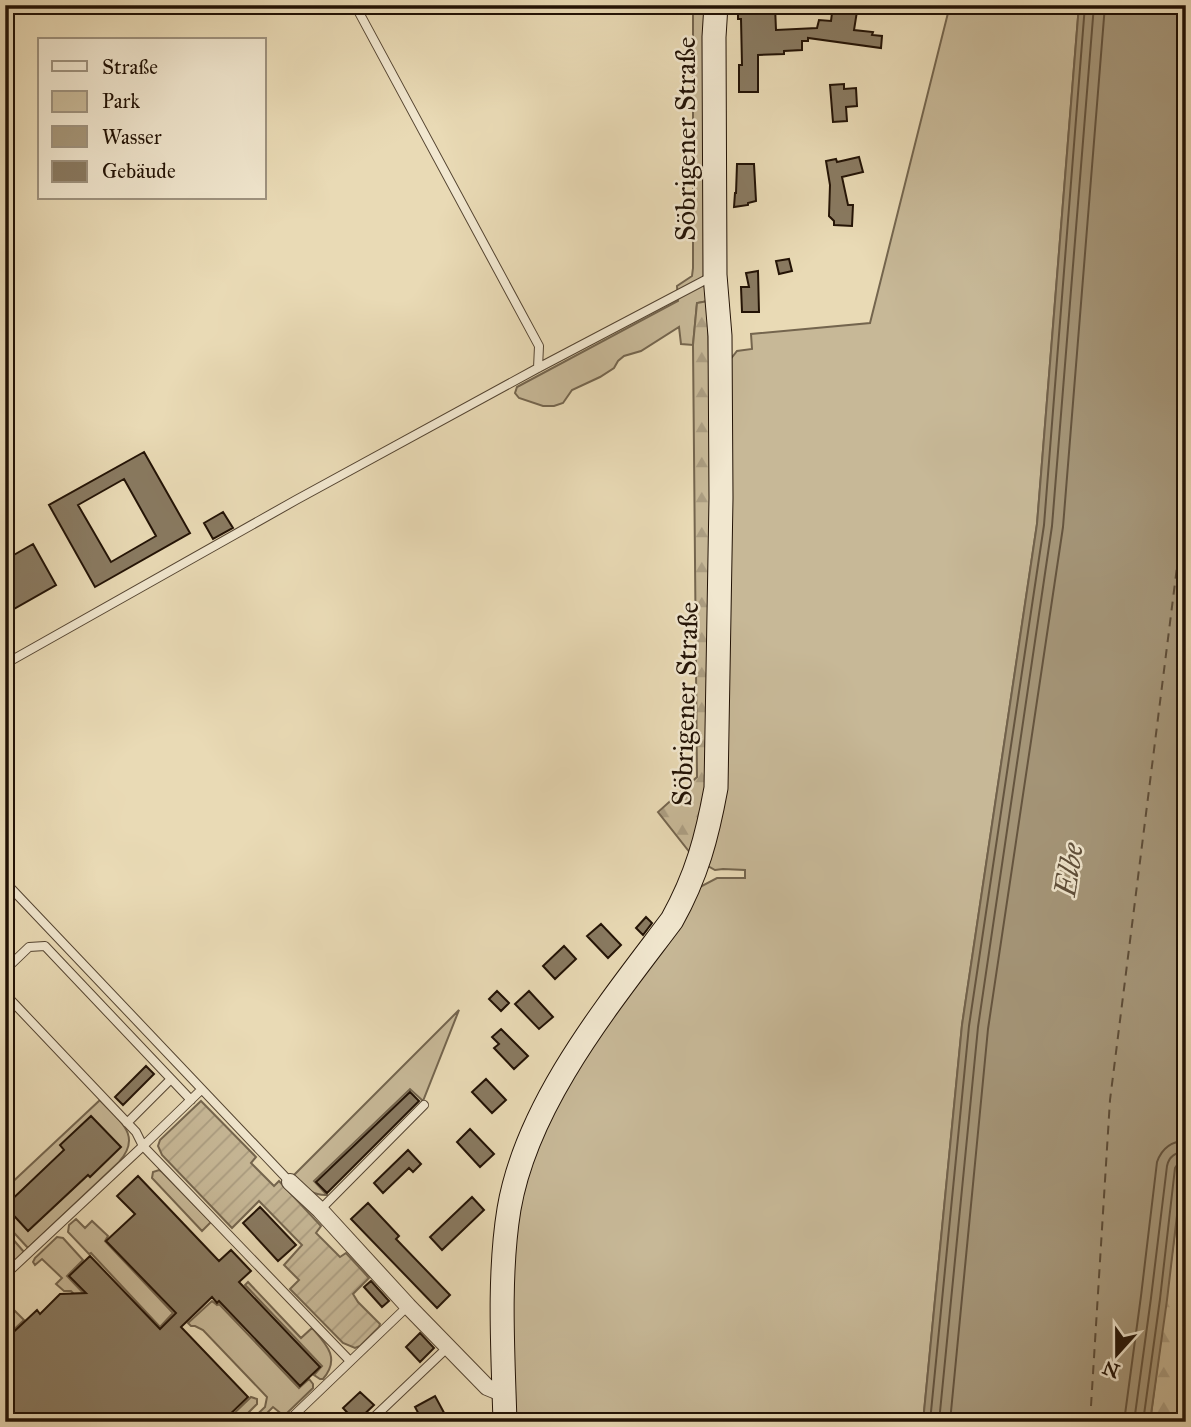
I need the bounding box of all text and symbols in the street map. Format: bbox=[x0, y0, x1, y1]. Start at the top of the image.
street label: Söbrigener Straße bbox=[668, 37, 703, 241]
legend bbox=[38, 38, 266, 200]
text: Straße bbox=[102, 54, 158, 80]
text: Park bbox=[102, 88, 140, 114]
text: Wasser bbox=[102, 124, 162, 150]
text: Gebäude bbox=[102, 158, 176, 184]
street label: Söbrigener Straße bbox=[664, 601, 706, 807]
water label: Elbe bbox=[1047, 840, 1091, 900]
north arrow bbox=[1082, 1318, 1152, 1388]
text: N bbox=[1099, 1356, 1123, 1383]

